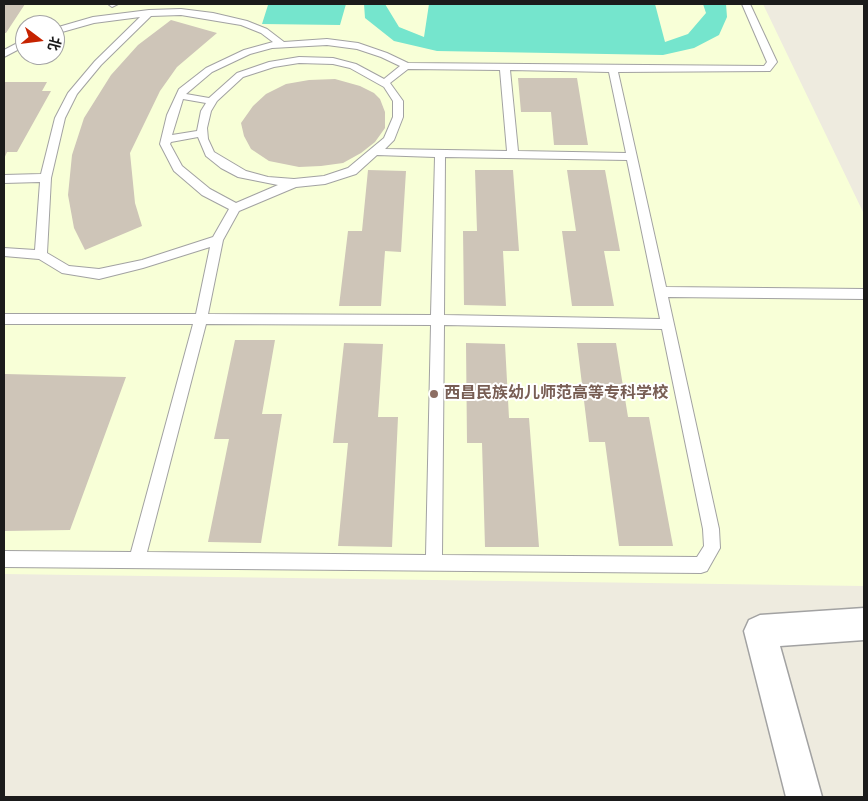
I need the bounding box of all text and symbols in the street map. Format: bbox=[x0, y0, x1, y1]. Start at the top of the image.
north arrow bbox=[15, 15, 65, 65]
text: 北 bbox=[43, 35, 65, 53]
place label: 西昌民族幼儿师范高等专科学校 bbox=[444, 384, 668, 404]
marker: 西昌民族幼儿师范高等专科学校 bbox=[428, 388, 440, 400]

